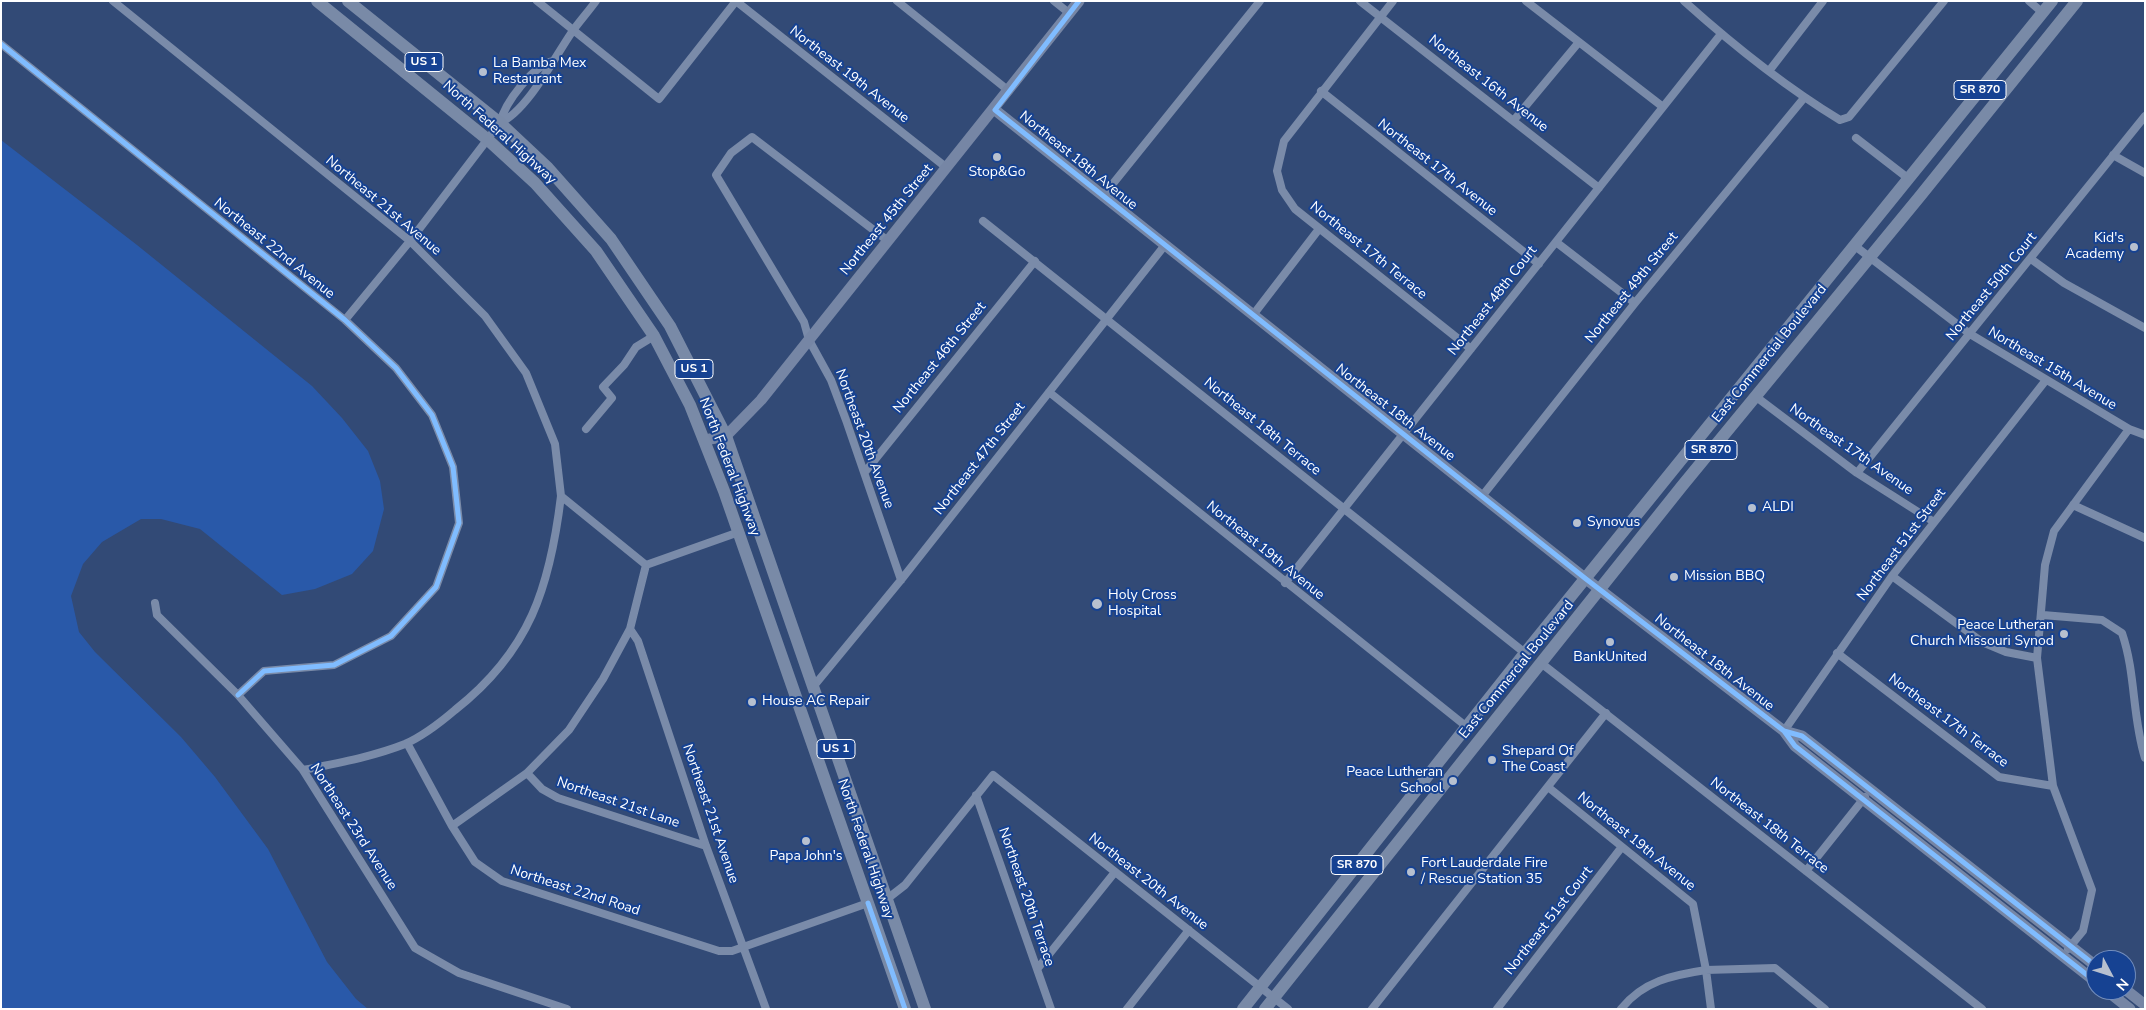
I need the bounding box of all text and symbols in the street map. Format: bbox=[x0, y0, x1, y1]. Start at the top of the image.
street label: Northeast 19th Avenue bbox=[786, 23, 912, 127]
street label: Northeast 16th Avenue bbox=[1425, 32, 1551, 136]
road number: US 1 bbox=[405, 52, 443, 72]
place label: La Bamba Mex Restaurant bbox=[493, 56, 586, 88]
marker: La Bamba Mex Restaurant bbox=[477, 66, 489, 78]
street label: North Federal Highway bbox=[439, 78, 559, 188]
road number: SR 870 bbox=[1954, 80, 2006, 100]
street label: Northeast 18th Avenue bbox=[1015, 108, 1141, 214]
street label: Northeast 17th Avenue bbox=[1374, 116, 1500, 220]
marker: Stop&Go bbox=[991, 151, 1003, 163]
street label: Northeast 21st Avenue bbox=[322, 153, 444, 259]
street label: Northeast 45th Street bbox=[837, 161, 937, 279]
place label: Stop&Go bbox=[968, 165, 1026, 181]
street label: Northeast 22nd Avenue bbox=[210, 195, 338, 303]
street label: Northeast 17th Terrace bbox=[1306, 199, 1430, 303]
street label: Northeast 49th Street bbox=[1582, 229, 1682, 347]
street label: Northeast 50th Court bbox=[1943, 229, 2041, 345]
place label: Kid's Academy bbox=[2065, 231, 2124, 264]
marker: Kid's Academy bbox=[2128, 241, 2140, 253]
street label: Northeast 48th Court bbox=[1445, 243, 1541, 359]
street label: East Commercial Boulevard bbox=[1709, 282, 1831, 426]
street label: Northeast 46th Street bbox=[890, 299, 990, 417]
street label: Northeast 15th Avenue bbox=[1985, 324, 2119, 414]
road number: US 1 bbox=[675, 359, 713, 378]
street label: Northeast 18th Avenue bbox=[1332, 361, 1458, 465]
street label: Northeast 20th Avenue bbox=[831, 367, 897, 511]
street label: Northeast 18th Terrace bbox=[1200, 375, 1324, 479]
street label: North Federal Highway bbox=[695, 396, 763, 538]
street label: Northeast 47th Street bbox=[931, 400, 1029, 518]
street label: Northeast 17th Avenue bbox=[1786, 401, 1916, 499]
road number: SR 870 bbox=[1685, 440, 1737, 460]
street label: Northeast 51st Street bbox=[1854, 485, 1950, 605]
street label: Northeast 19th Avenue bbox=[1202, 498, 1328, 604]
place label: ALDI bbox=[1762, 500, 1794, 516]
marker: ALDI bbox=[1746, 502, 1758, 514]
place label: Synovus bbox=[1587, 515, 1640, 531]
marker: Synovus bbox=[1571, 517, 1583, 529]
place label: Mission BBQ bbox=[1684, 569, 1765, 585]
marker: Mission BBQ bbox=[1668, 571, 1680, 583]
place label: Holy Cross Hospital bbox=[1108, 588, 1177, 620]
marker: Holy Cross Hospital bbox=[1090, 597, 1104, 611]
street label: East Commercial Boulevard bbox=[1456, 598, 1578, 742]
street label: Northeast 18th Avenue bbox=[1651, 611, 1777, 715]
place label: Peace Lutheran Church Missouri Synod bbox=[1910, 618, 2054, 650]
marker: Peace Lutheran Church Missouri Synod bbox=[2058, 628, 2070, 640]
marker: BankUnited bbox=[1604, 636, 1616, 648]
place label: BankUnited bbox=[1573, 650, 1647, 666]
street label: Northeast 17th Terrace bbox=[1885, 670, 2011, 772]
place label: House AC Repair bbox=[762, 694, 870, 710]
marker: House AC Repair bbox=[746, 696, 758, 708]
road number: US 1 bbox=[817, 740, 855, 759]
street label: Northeast 21st Avenue bbox=[678, 742, 742, 886]
place label: Shepard Of The Coast bbox=[1502, 744, 1574, 776]
marker: Shepard Of The Coast bbox=[1486, 754, 1498, 766]
street label: Northeast 23rd Avenue bbox=[306, 761, 400, 893]
place label: Peace Lutheran School bbox=[1346, 765, 1443, 798]
street label: Northeast 21st Lane bbox=[554, 774, 682, 832]
marker: Peace Lutheran School bbox=[1447, 775, 1459, 787]
street label: Northeast 18th Terrace bbox=[1706, 775, 1832, 877]
street label: North Federal Highway bbox=[833, 777, 897, 921]
street label: Northeast 19th Avenue bbox=[1573, 789, 1699, 895]
street label: Northeast 20th Terrace bbox=[994, 825, 1058, 969]
street label: Northeast 20th Avenue bbox=[1085, 830, 1211, 934]
marker: Papa John's bbox=[800, 835, 812, 847]
place label: Papa John's bbox=[769, 849, 843, 865]
road number: SR 870 bbox=[1331, 856, 1383, 874]
place label: Fort Lauderdale Fire / Rescue Station 35 bbox=[1421, 856, 1547, 889]
street label: Northeast 22nd Road bbox=[508, 862, 642, 920]
street label: Northeast 51st Court bbox=[1501, 863, 1597, 979]
marker: Fort Lauderdale Fire / Rescue Station 35 bbox=[1405, 866, 1417, 878]
north arrow bbox=[2086, 950, 2136, 1000]
text: N bbox=[2111, 974, 2133, 994]

